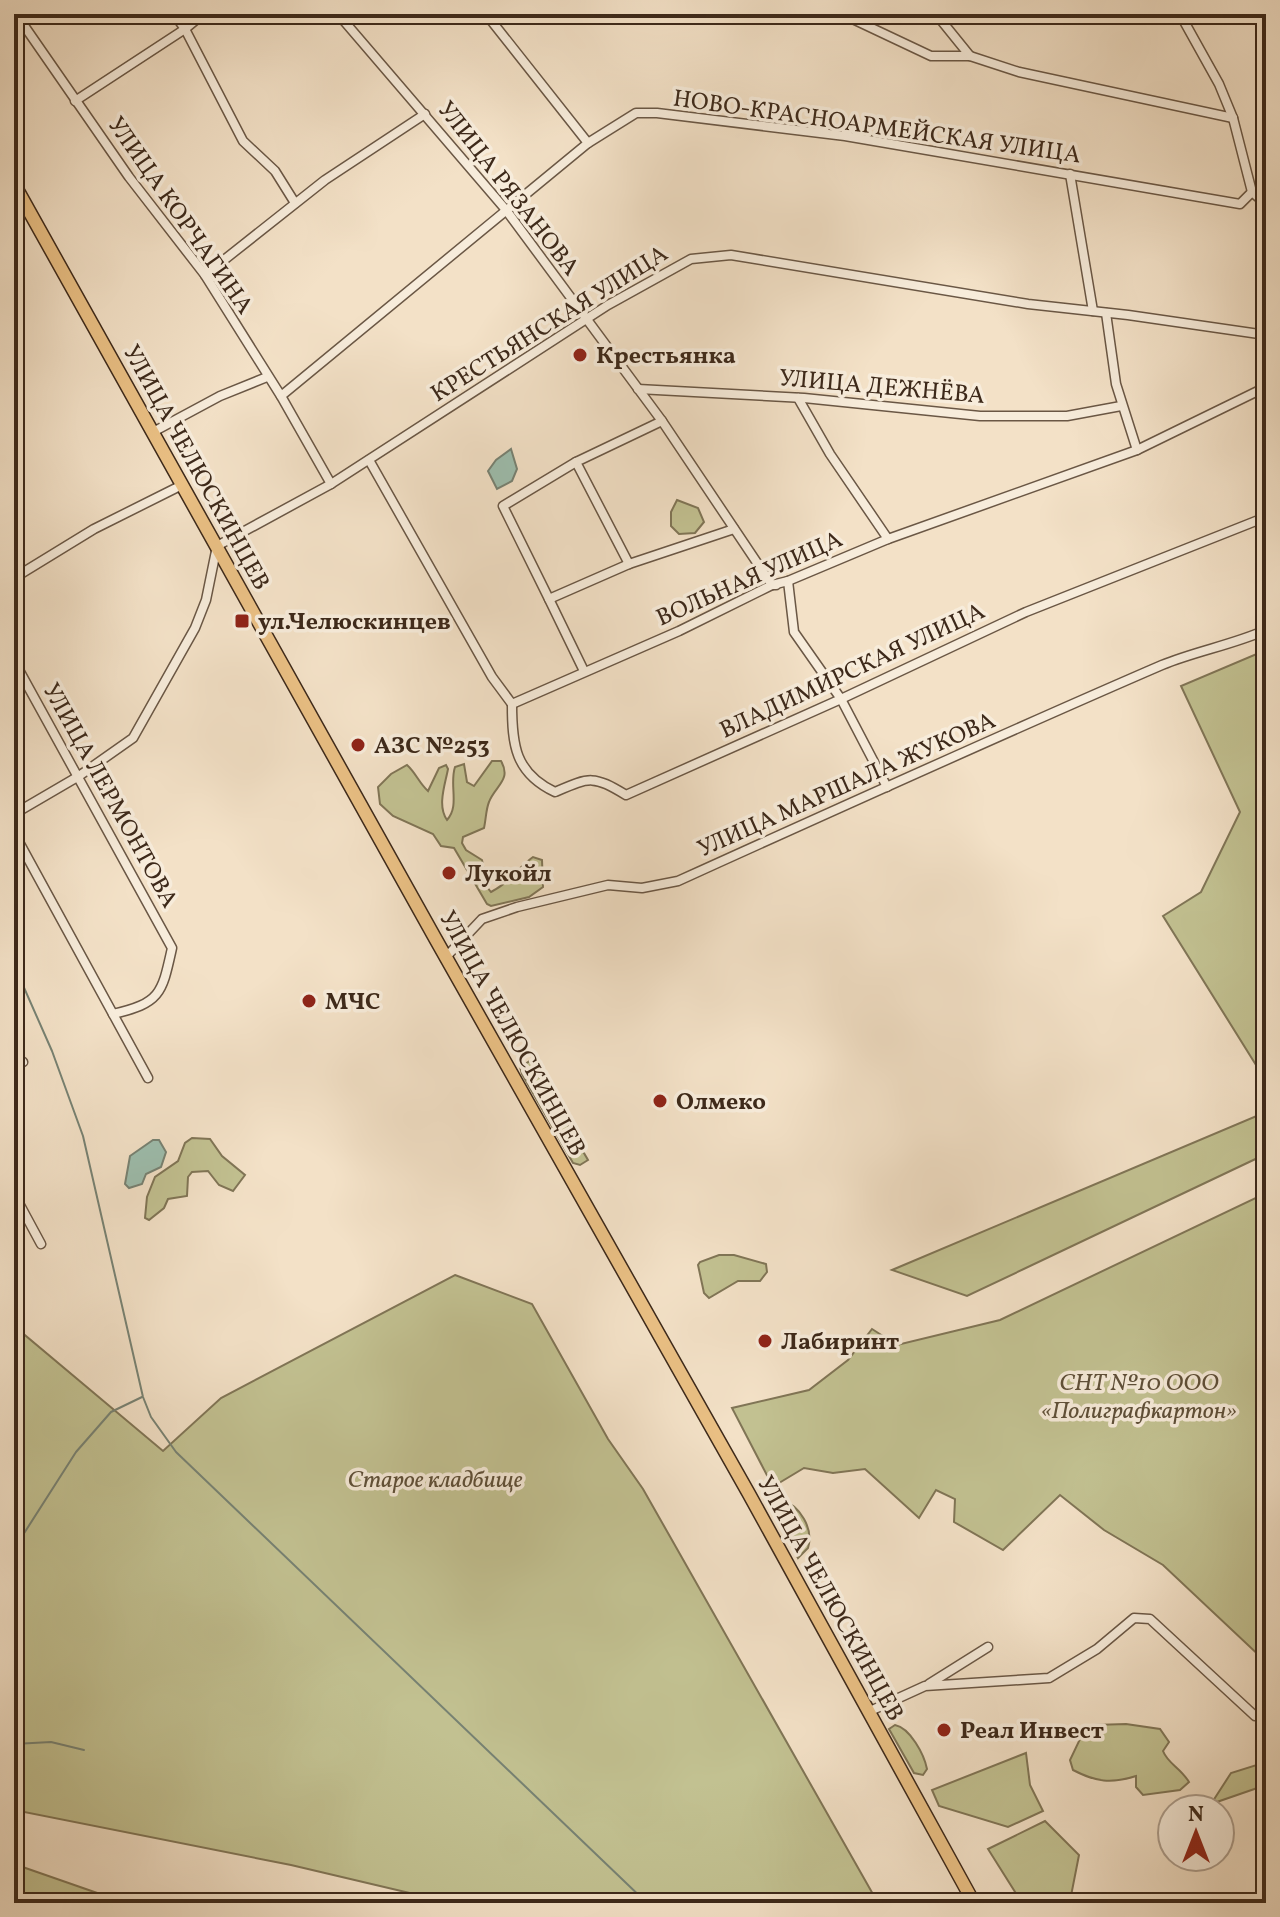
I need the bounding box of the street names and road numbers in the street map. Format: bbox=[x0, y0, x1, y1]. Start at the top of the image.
street label: НОВО-КРАСНОАРМЕЙСКАЯ УЛИЦА bbox=[671, 83, 1083, 173]
street label: УЛИЦА РЯЗАНОВА bbox=[428, 95, 587, 284]
street label: УЛИЦА КОРЧАГИНА bbox=[98, 110, 261, 322]
street label: КРЕСТЬЯНСКАЯ УЛИЦА bbox=[425, 238, 675, 412]
street label: УЛИЦА ЧЕЛЮСКИНЦЕВ bbox=[113, 339, 277, 597]
street label: УЛИЦА ДЕЖНЁВА bbox=[777, 362, 986, 414]
street label: ВОЛЬНАЯ УЛИЦА bbox=[651, 523, 848, 636]
street label: ВЛАДИМИРСКАЯ УЛИЦА bbox=[715, 595, 991, 748]
street label: УЛИЦА ЛЕРМОНТОВА bbox=[33, 677, 185, 915]
street label: УЛИЦА МАРШАЛА ЖУКОВА bbox=[692, 705, 1001, 867]
street label: УЛИЦА ЧЕЛЮСКИНЦЕВ bbox=[429, 905, 593, 1163]
street label: УЛИЦА ЧЕЛЮСКИНЦЕВ bbox=[747, 1470, 911, 1728]

